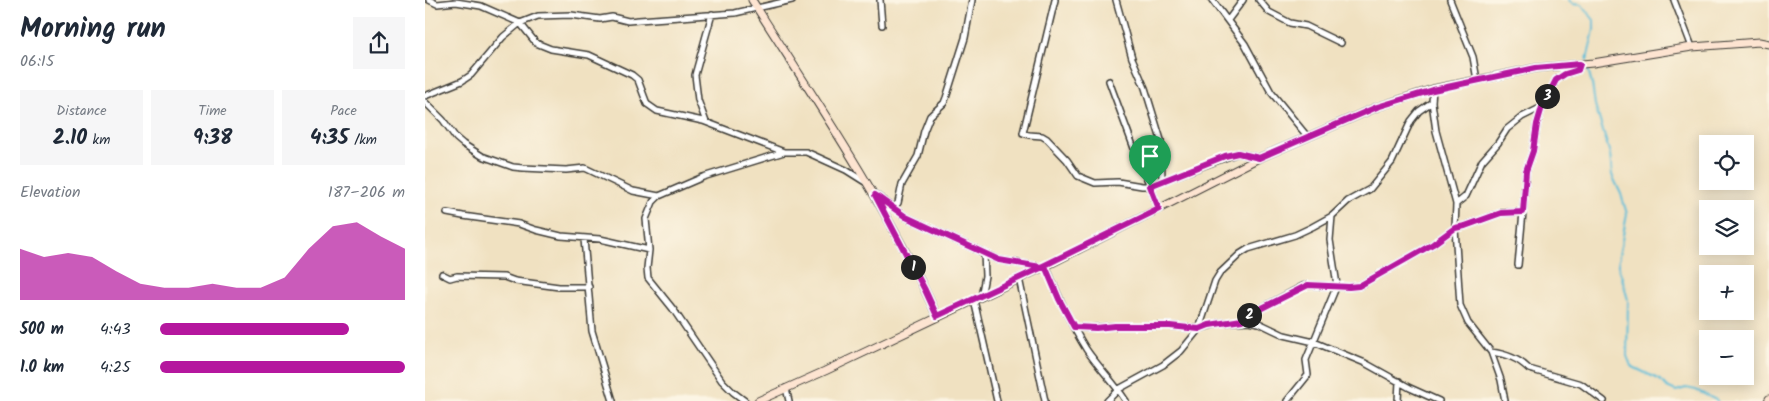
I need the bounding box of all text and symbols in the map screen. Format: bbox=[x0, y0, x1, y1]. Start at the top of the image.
text: Morning run bbox=[20, 7, 166, 52]
button: share bbox=[353, 17, 405, 69]
text: 06:15 bbox=[20, 49, 54, 74]
pin: 3 bbox=[1535, 84, 1559, 108]
text: 3 bbox=[1544, 85, 1551, 107]
text: Distance bbox=[56, 100, 107, 122]
text: Time bbox=[198, 100, 227, 122]
text: Pace bbox=[330, 100, 357, 122]
text: 2.10 bbox=[53, 122, 87, 155]
text: 9:38 bbox=[193, 122, 232, 155]
text: 4:35 bbox=[310, 122, 349, 155]
text: km bbox=[87, 129, 110, 151]
text: /km bbox=[349, 129, 377, 151]
pin bbox=[1129, 135, 1171, 186]
map controls bbox=[1699, 135, 1754, 385]
button: locate bbox=[1699, 135, 1754, 190]
icon: arrive bbox=[1136, 142, 1164, 170]
text: Elevation bbox=[20, 180, 81, 205]
text: 187–206 m bbox=[328, 180, 405, 205]
button: layers bbox=[1699, 200, 1754, 255]
pin: 1 bbox=[901, 254, 925, 280]
text: 1 bbox=[911, 256, 916, 278]
button: + bbox=[1699, 265, 1754, 320]
pin: 2 bbox=[1237, 302, 1261, 328]
text: 2 bbox=[1245, 304, 1254, 326]
text: 500 m bbox=[20, 317, 64, 342]
text: 4:43 bbox=[100, 317, 131, 342]
button: − bbox=[1699, 330, 1754, 385]
text: 1.0 km bbox=[20, 355, 64, 380]
text: 4:25 bbox=[100, 355, 131, 380]

